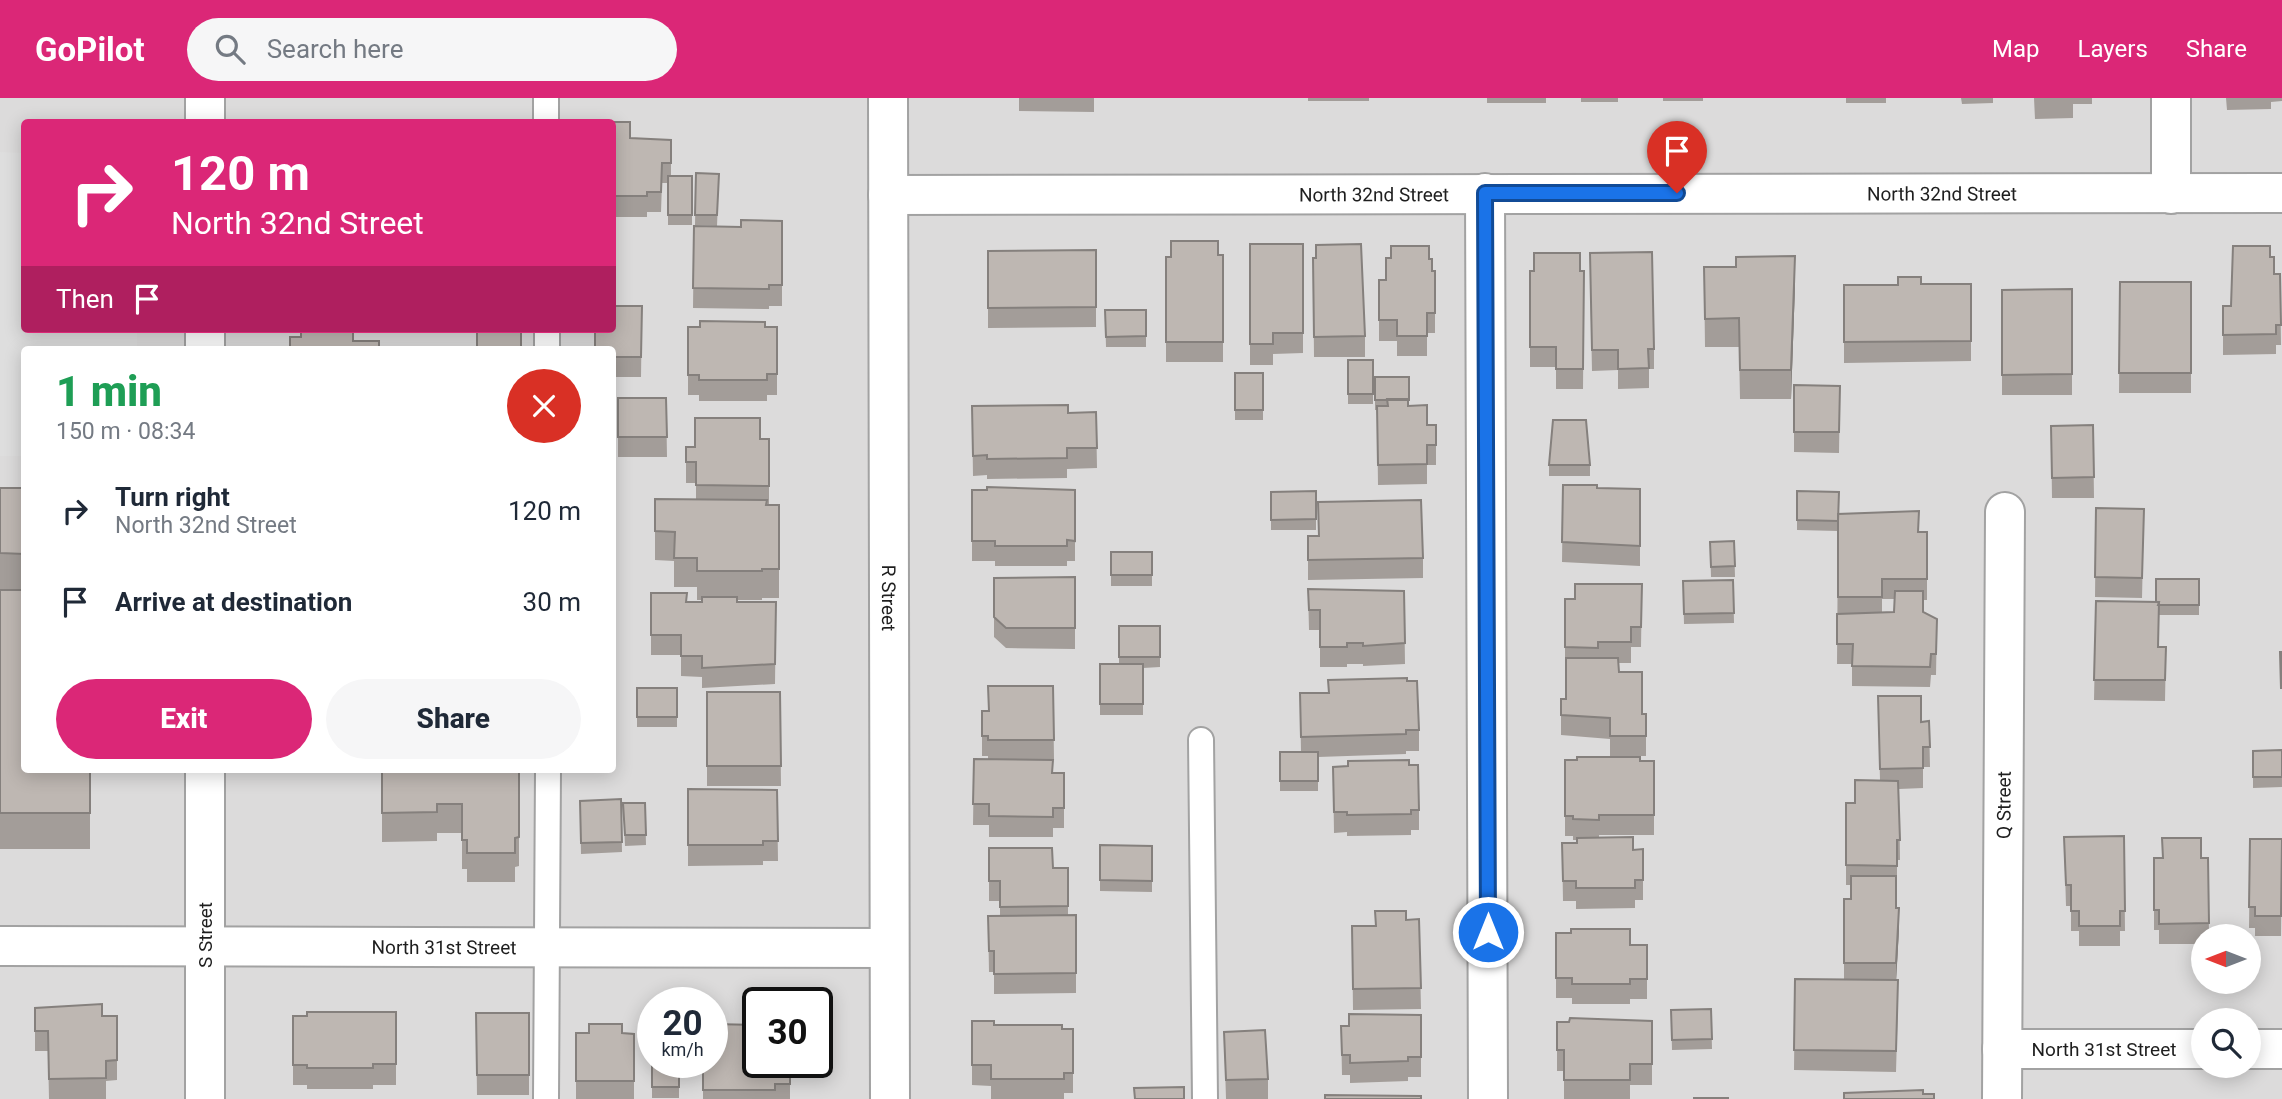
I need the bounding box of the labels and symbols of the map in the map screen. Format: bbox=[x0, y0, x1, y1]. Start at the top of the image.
pin bbox=[1647, 121, 1707, 193]
street label: North 32nd Street bbox=[1867, 182, 2017, 205]
street label: North 32nd Street bbox=[1299, 183, 1449, 206]
street label: R Street bbox=[877, 565, 901, 631]
street label: Q Street bbox=[1992, 771, 2015, 839]
position arrow bbox=[1451, 895, 1525, 969]
street label: S Street bbox=[194, 902, 217, 968]
north arrow bbox=[2191, 924, 2261, 994]
street label: North 31st Street bbox=[371, 935, 517, 959]
speed limit sign: 30 bbox=[742, 987, 833, 1078]
street label: North 31st Street bbox=[2032, 1038, 2176, 1061]

